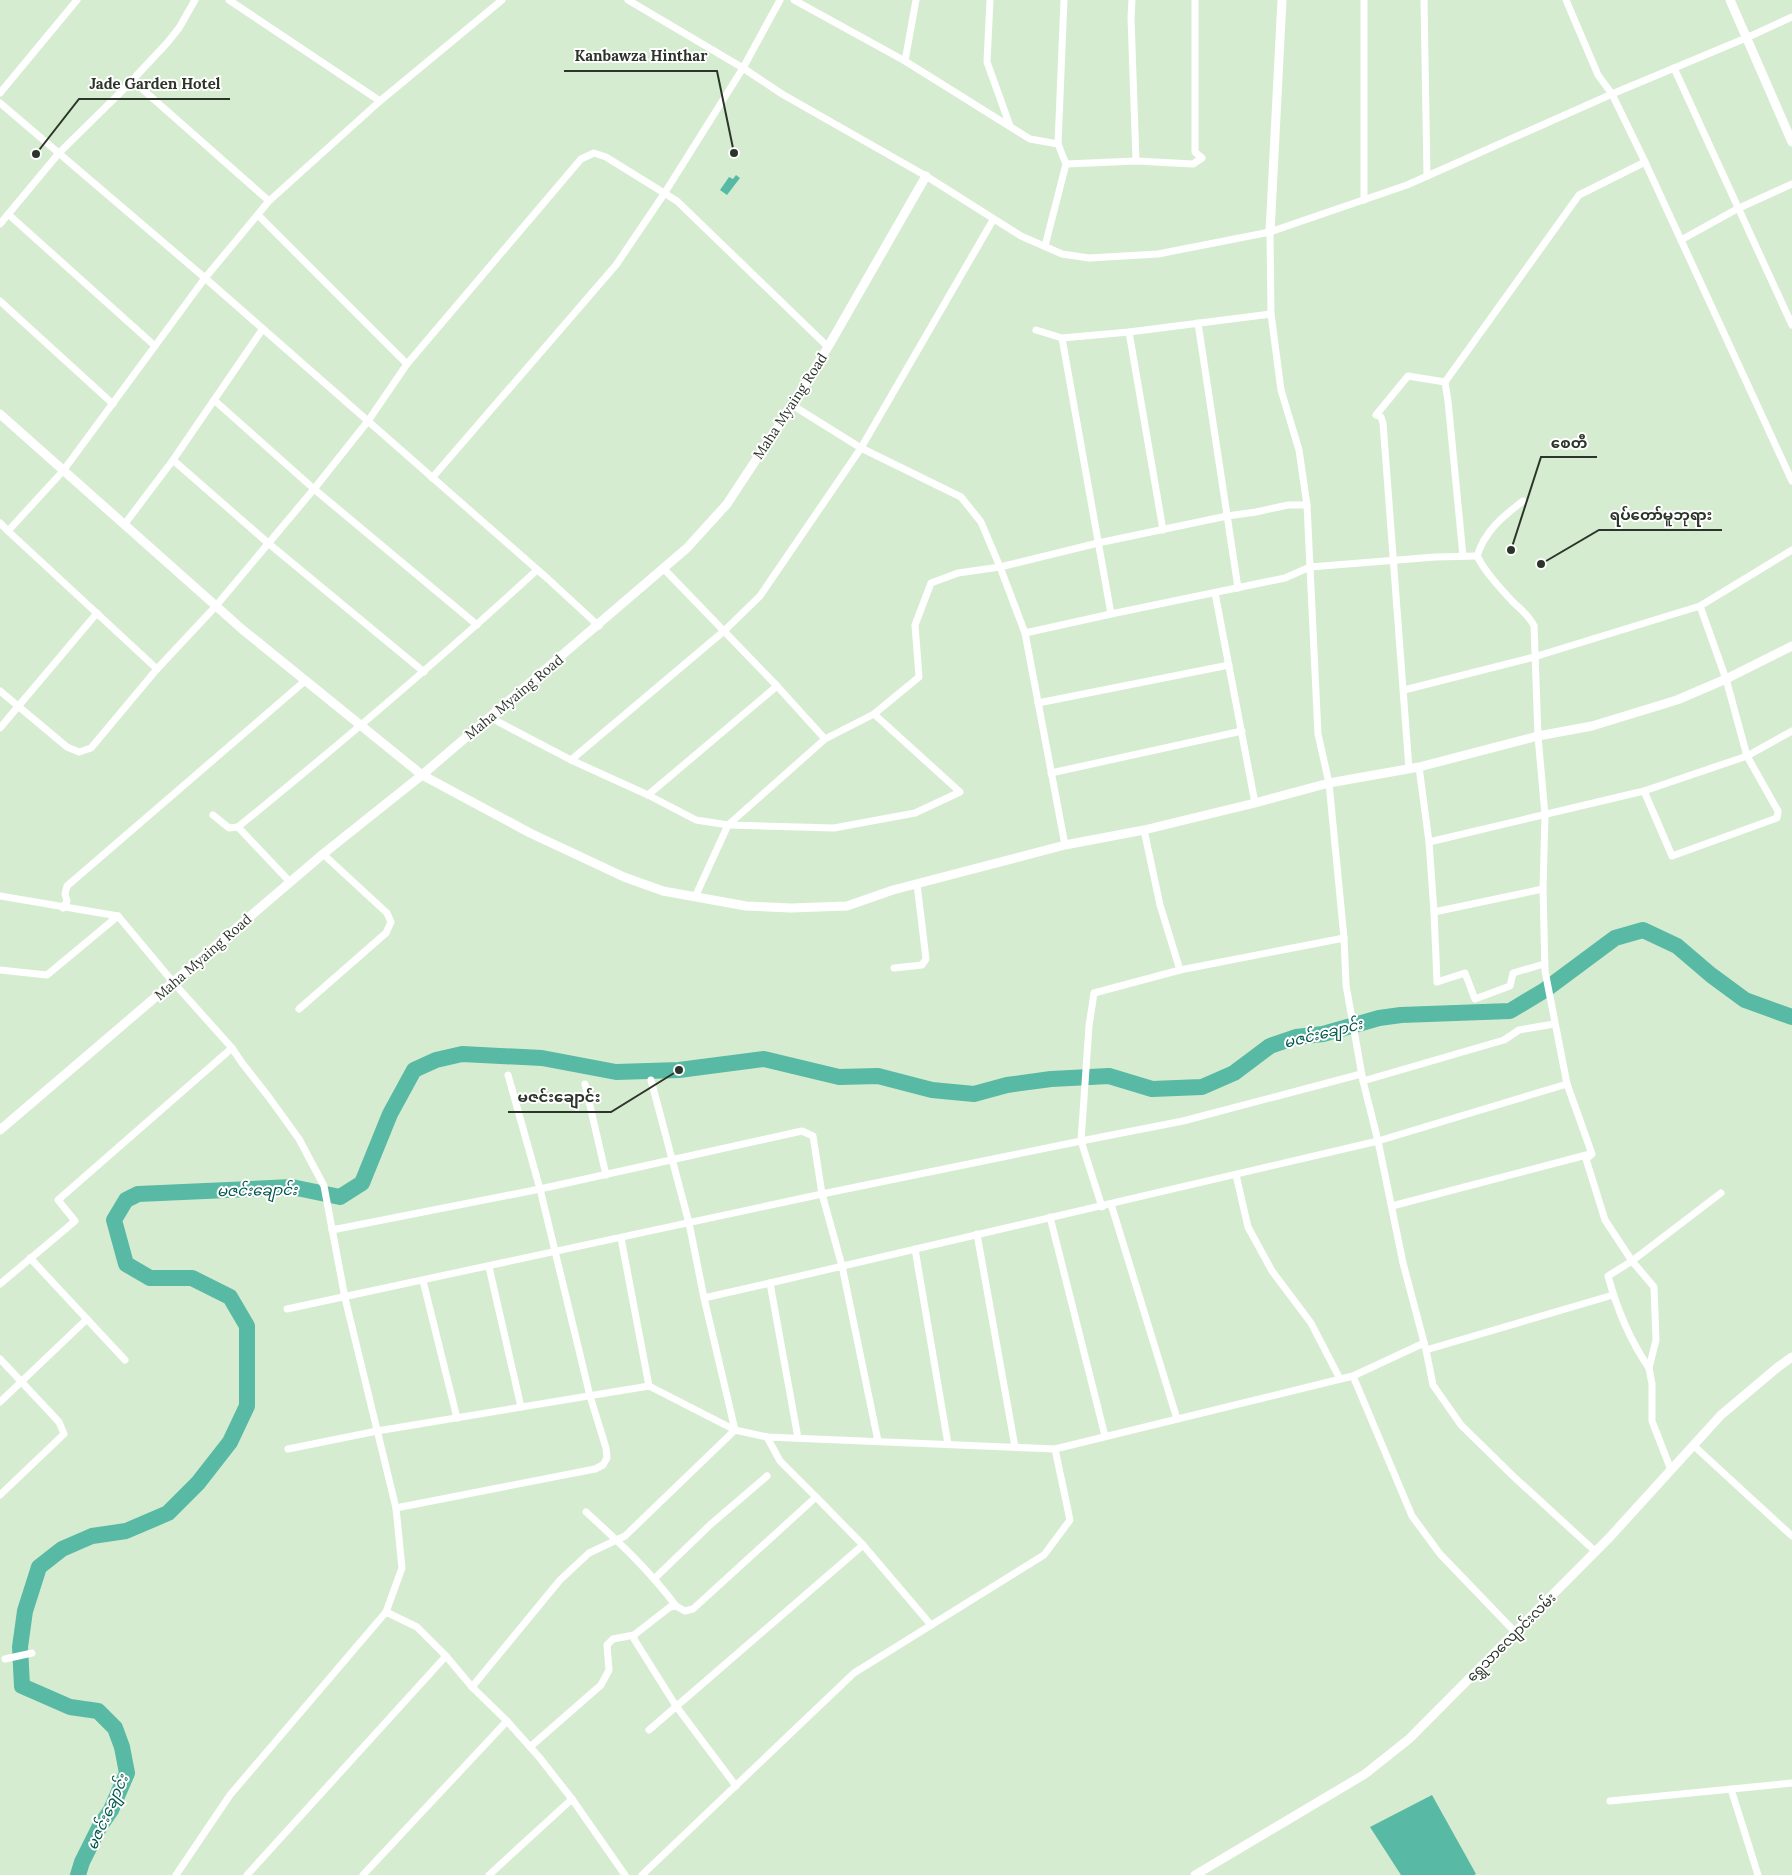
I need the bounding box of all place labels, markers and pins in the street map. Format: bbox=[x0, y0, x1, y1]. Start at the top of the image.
callout: Kanbawza Hinthar bbox=[564, 41, 717, 71]
callout: Jade Garden Hotel bbox=[79, 69, 230, 99]
callout: စေတီ bbox=[1541, 427, 1597, 457]
callout: ရပ်တော်မူဘုရား bbox=[1599, 500, 1722, 530]
callout: မဇင်းချောင်း bbox=[508, 1082, 611, 1112]

